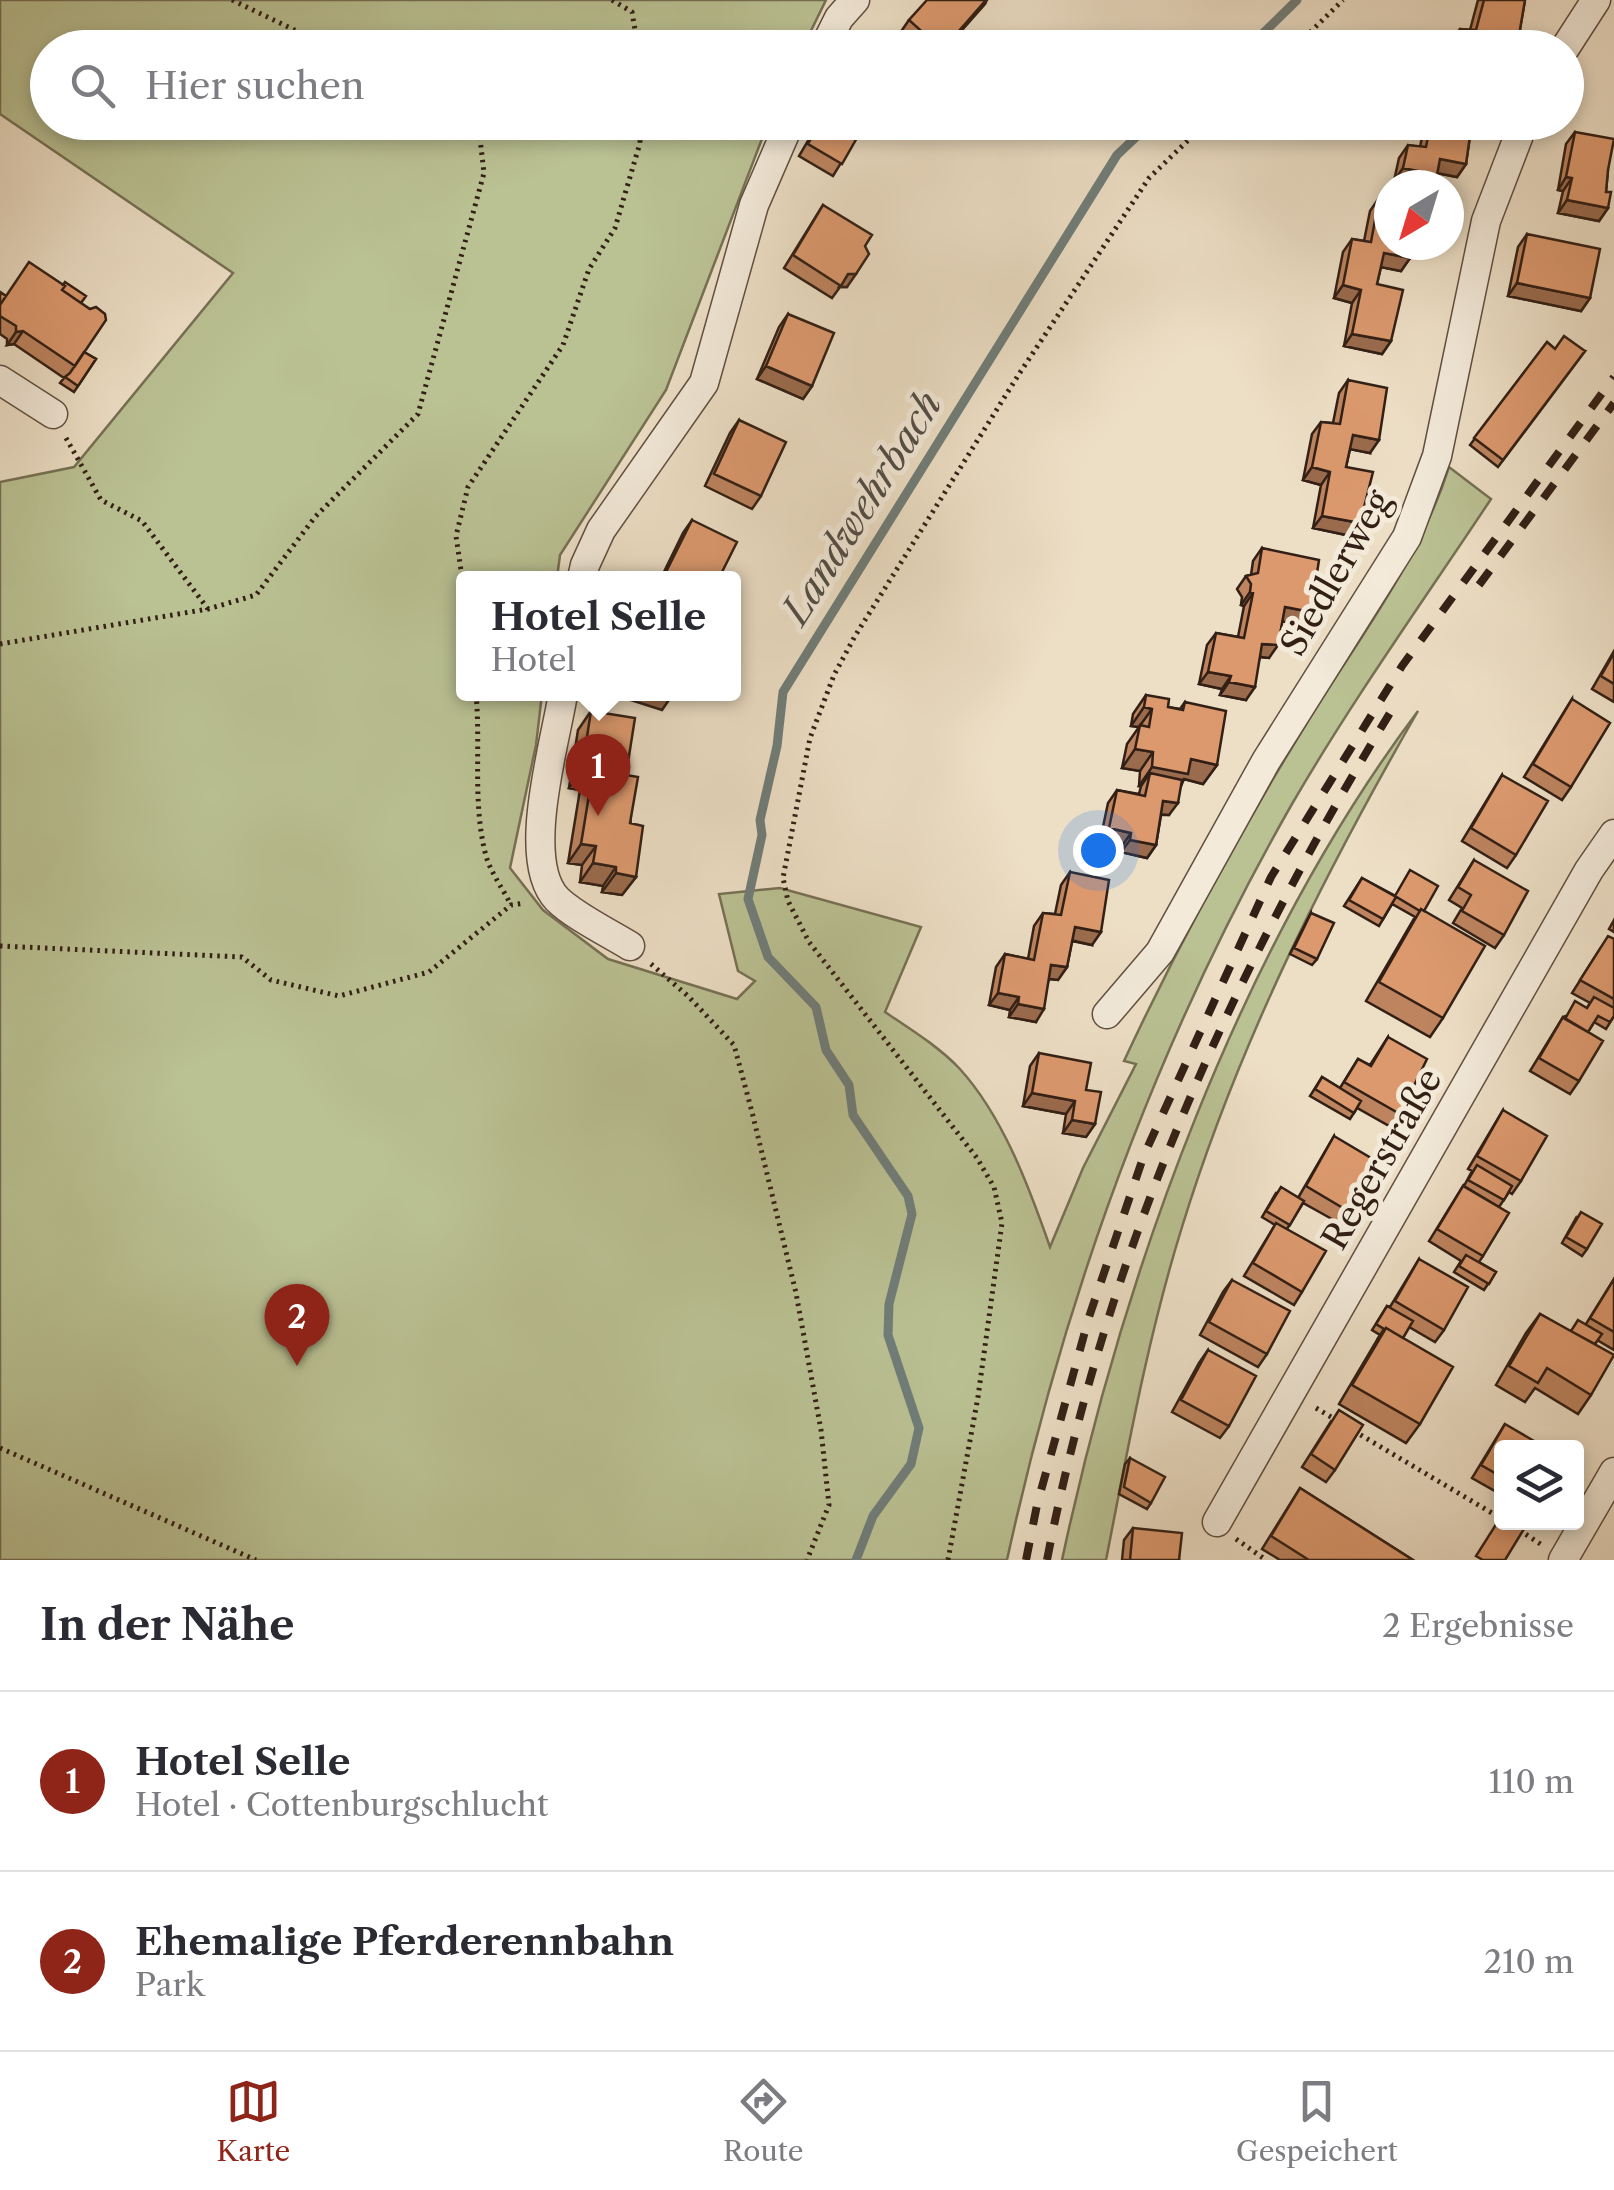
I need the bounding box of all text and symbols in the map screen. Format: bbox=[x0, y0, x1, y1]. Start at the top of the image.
search box bbox=[30, 30, 1584, 140]
icon: search bbox=[65, 58, 120, 113]
text: Hier suchen bbox=[145, 62, 365, 109]
north arrow bbox=[1374, 170, 1464, 260]
water label: Landwehrbach bbox=[770, 383, 952, 635]
street label: Siedlerweg bbox=[1271, 482, 1400, 663]
popup bbox=[456, 571, 741, 701]
text: Hotel Selle bbox=[491, 593, 706, 640]
text: Hotel bbox=[491, 640, 576, 679]
pin: 1 bbox=[566, 734, 630, 816]
your location bbox=[1073, 825, 1124, 876]
street label: Regerstraße bbox=[1312, 1061, 1451, 1257]
pin: 2 bbox=[264, 1284, 330, 1366]
map controls bbox=[1494, 1440, 1584, 1530]
button: layers bbox=[1494, 1440, 1584, 1530]
text: In der Nähe bbox=[40, 1599, 294, 1651]
text: 2 Ergebnisse bbox=[1382, 1606, 1574, 1645]
text: Hotel Selle bbox=[135, 1738, 350, 1785]
text: 1 bbox=[65, 1762, 80, 1801]
text: 110 m bbox=[1488, 1762, 1574, 1801]
text: Hotel · Cottenburgschlucht bbox=[135, 1785, 548, 1824]
text: Ehemalige Pferderennbahn bbox=[135, 1918, 674, 1965]
text: 2 bbox=[63, 1942, 82, 1981]
text: 210 m bbox=[1484, 1942, 1574, 1981]
text: Park bbox=[135, 1965, 205, 2004]
tab: Karte bbox=[216, 2074, 290, 2168]
tab: Route bbox=[723, 2074, 803, 2168]
tab: Gespeichert bbox=[1236, 2074, 1398, 2168]

